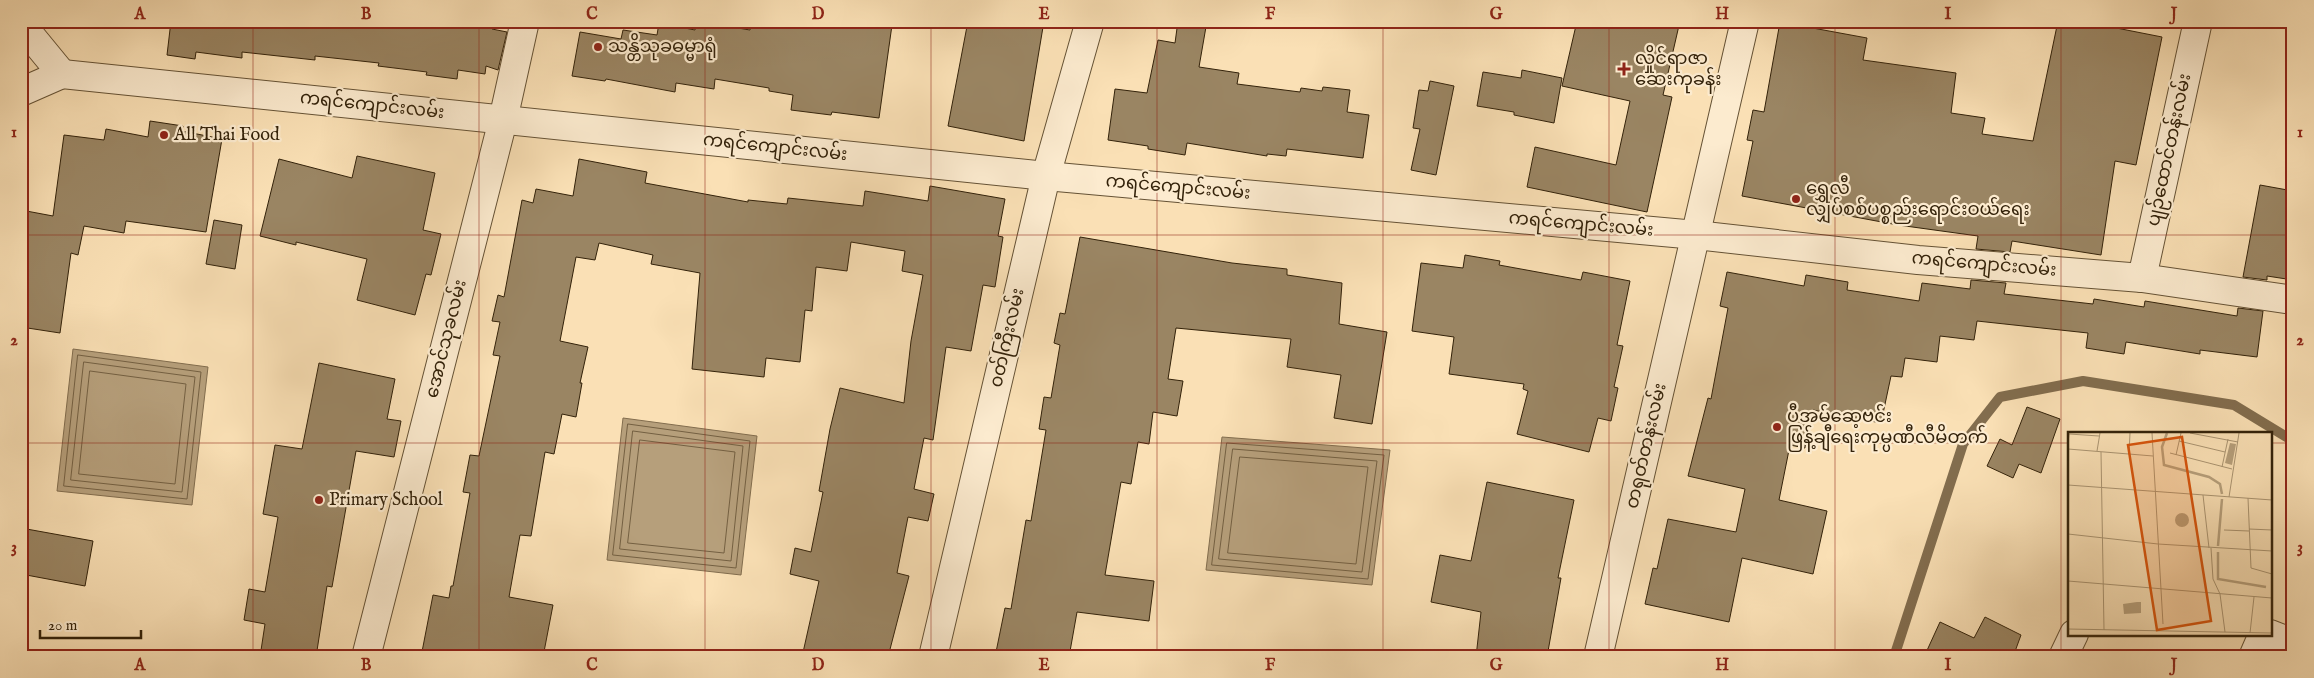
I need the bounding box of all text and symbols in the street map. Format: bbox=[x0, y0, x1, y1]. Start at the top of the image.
text: A bbox=[134, 5, 147, 25]
text: B bbox=[361, 5, 372, 25]
text: C bbox=[586, 5, 598, 25]
text: D bbox=[812, 5, 825, 25]
text: E bbox=[1038, 5, 1050, 25]
text: F bbox=[1265, 5, 1276, 25]
text: G bbox=[1490, 5, 1503, 25]
text: H bbox=[1715, 5, 1729, 25]
text: I bbox=[1945, 5, 1952, 25]
text: J bbox=[2169, 5, 2178, 25]
place label: သန္တိသုခဓမ္မာရုံ bbox=[608, 32, 717, 61]
marker: သန္တိသုခဓမ္မာရုံ bbox=[592, 41, 604, 53]
place label: လှိုင်ရာဇာ ဆေးကုခန်း bbox=[1635, 44, 1722, 94]
marker: လှိုင်ရာဇာ ဆေးကုခန်း bbox=[1617, 62, 1631, 76]
street label: ပျဉ်ထောင်တန်းလမ်း bbox=[2140, 71, 2199, 229]
street label: ကရင်ကျောင်းလမ်း bbox=[298, 84, 446, 127]
text: 1 bbox=[11, 123, 17, 143]
text: 1 bbox=[2297, 123, 2303, 143]
place label: All Thai Food bbox=[173, 124, 280, 147]
street label: ကရင်ကျောင်းလမ်း bbox=[701, 126, 849, 169]
marker: All Thai Food bbox=[158, 129, 170, 141]
street label: ကရင်ကျောင်းလမ်း bbox=[1105, 167, 1252, 208]
place label: ရွှေလီ လျှပ်စစ်ပစ္စည်းရောင်းဝယ်ရေး bbox=[1806, 174, 2030, 224]
marker: ရွှေလီ လျှပ်စစ်ပစ္စည်းရောင်းဝယ်ရေး bbox=[1790, 193, 1802, 205]
street label: ကရင်ကျောင်းလမ်း bbox=[1508, 204, 1655, 245]
street label: ကရင်ကျောင်းလမ်း bbox=[1911, 244, 2058, 285]
street label: အောင်သုခလမ်း bbox=[418, 277, 475, 401]
street label: ၀တ်ကြီးလမ်း bbox=[982, 285, 1033, 390]
text: 2 bbox=[10, 331, 18, 351]
text: 2 bbox=[2296, 331, 2304, 351]
street label: တရုတ်တန်းလမ်း bbox=[1618, 380, 1675, 511]
place label: ပီအမ်ဆေ့ဗင်း ဖြန့်ချီရေးကုမ္ပဏီလီမိတက် bbox=[1787, 402, 1988, 452]
marker: ပီအမ်ဆေ့ဗင်း ဖြန့်ချီရေးကုမ္ပဏီလီမိတက် bbox=[1771, 421, 1783, 433]
inset map bbox=[2068, 432, 2272, 636]
place label: Primary School bbox=[329, 489, 443, 512]
marker: Primary School bbox=[313, 494, 325, 506]
text: 3 bbox=[11, 538, 17, 558]
text: 3 bbox=[2297, 538, 2303, 558]
scale bar bbox=[40, 608, 141, 640]
text: 20 m bbox=[48, 616, 78, 635]
text: A bbox=[134, 656, 147, 676]
text: B bbox=[361, 656, 372, 676]
text: C bbox=[586, 656, 598, 676]
text: D bbox=[812, 656, 825, 676]
text: E bbox=[1038, 656, 1050, 676]
text: F bbox=[1265, 656, 1276, 676]
text: G bbox=[1490, 656, 1503, 676]
text: H bbox=[1715, 656, 1729, 676]
text: I bbox=[1945, 656, 1952, 676]
text: J bbox=[2169, 656, 2178, 676]

